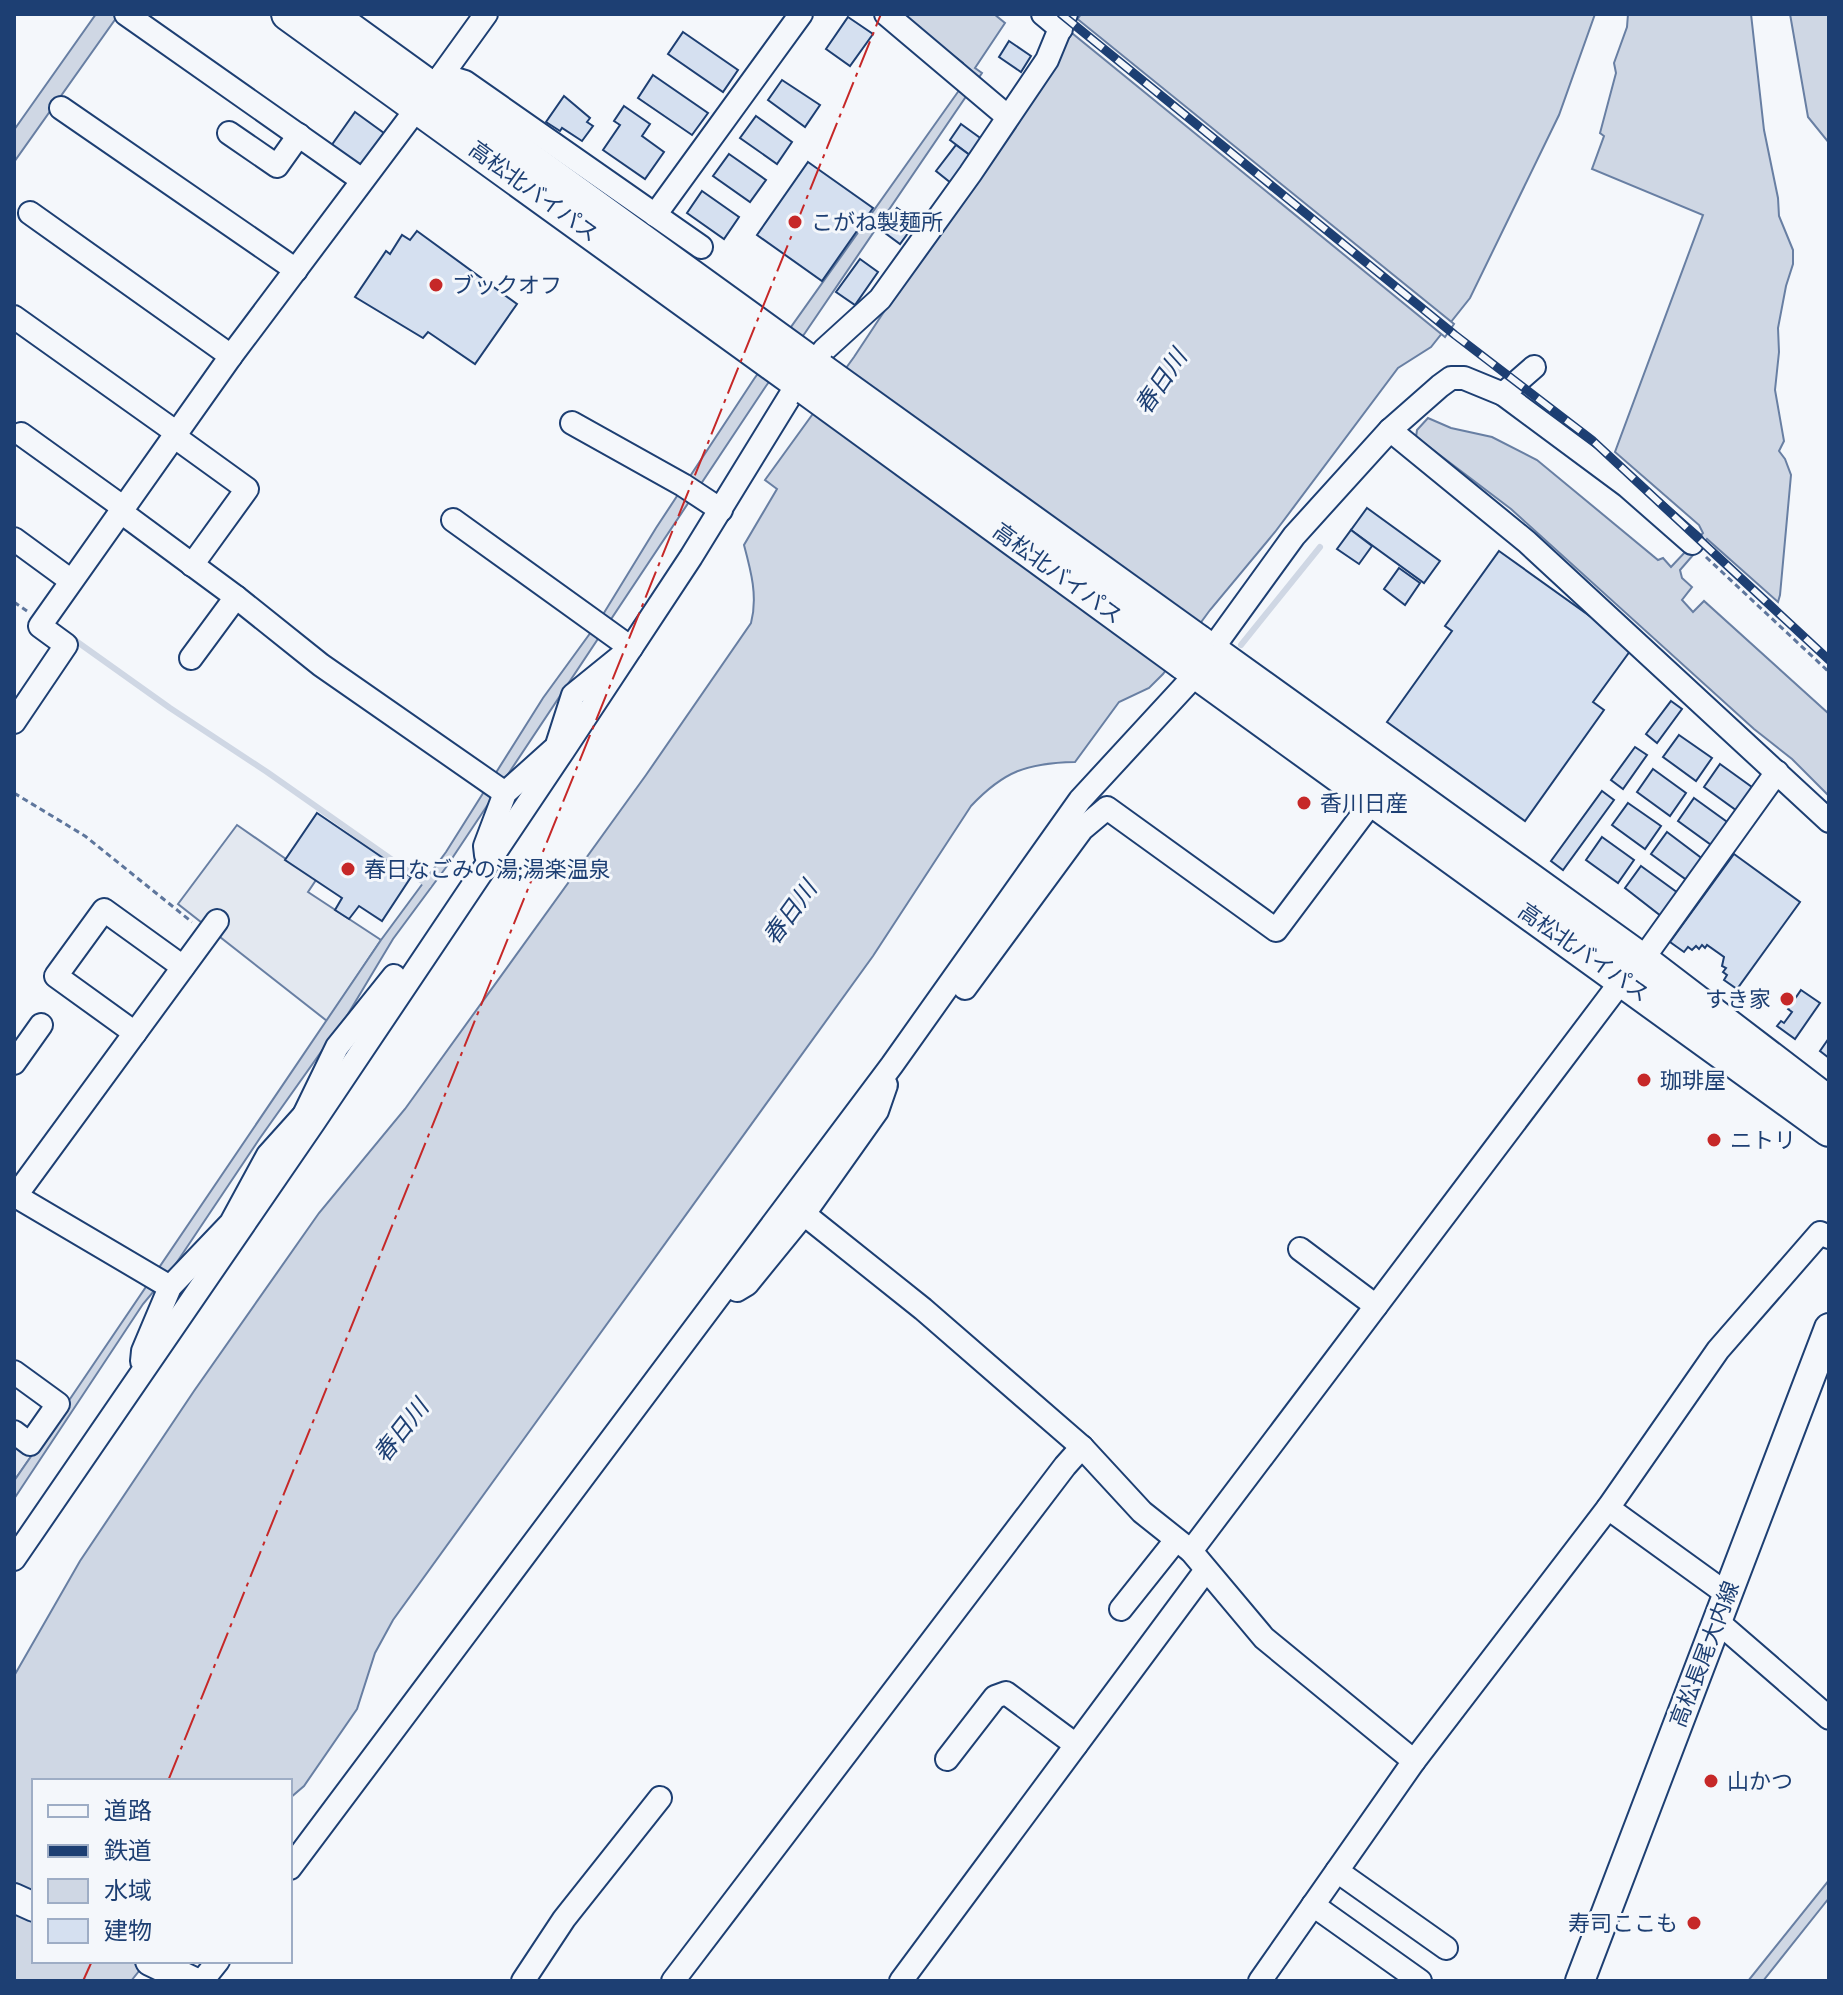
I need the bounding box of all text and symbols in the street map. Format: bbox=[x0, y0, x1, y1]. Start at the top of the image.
street label: 高松北バイパス bbox=[464, 135, 604, 247]
place label: こがね製麺所 bbox=[811, 209, 943, 236]
marker: こがね製麺所 bbox=[786, 213, 804, 231]
place label: ブックオフ bbox=[452, 272, 562, 299]
marker: ブックオフ bbox=[427, 276, 445, 294]
water label: 春日川 bbox=[1129, 342, 1194, 420]
street label: 高松北バイパス bbox=[988, 517, 1128, 629]
place label: 香川日産 bbox=[1320, 790, 1408, 817]
marker: 香川日産 bbox=[1295, 794, 1313, 812]
place label: 春日なごみの湯;湯楽温泉 bbox=[364, 856, 611, 883]
marker: 春日なごみの湯;湯楽温泉 bbox=[339, 860, 357, 878]
water label: 春日川 bbox=[758, 873, 824, 950]
street label: 高松北バイパス bbox=[1513, 897, 1654, 1008]
place label: すき家 bbox=[1705, 986, 1771, 1013]
marker: すき家 bbox=[1778, 990, 1796, 1008]
place label: 珈琲屋 bbox=[1660, 1067, 1726, 1094]
marker: 珈琲屋 bbox=[1635, 1071, 1653, 1089]
place label: ニトリ bbox=[1730, 1127, 1796, 1154]
marker: ニトリ bbox=[1705, 1131, 1723, 1149]
water label: 春日川 bbox=[368, 1392, 436, 1468]
street label: 高松長尾大内線 bbox=[1664, 1577, 1745, 1731]
place label: 山かつ bbox=[1727, 1768, 1793, 1795]
marker: 山かつ bbox=[1702, 1772, 1720, 1790]
legend bbox=[32, 1779, 292, 1963]
text: 道路 bbox=[104, 1797, 152, 1825]
text: 鉄道 bbox=[104, 1837, 152, 1865]
text: 水域 bbox=[104, 1877, 152, 1905]
place label: 寿司ここも bbox=[1568, 1910, 1678, 1937]
marker: 寿司ここも bbox=[1685, 1914, 1703, 1932]
text: 建物 bbox=[104, 1917, 152, 1945]

